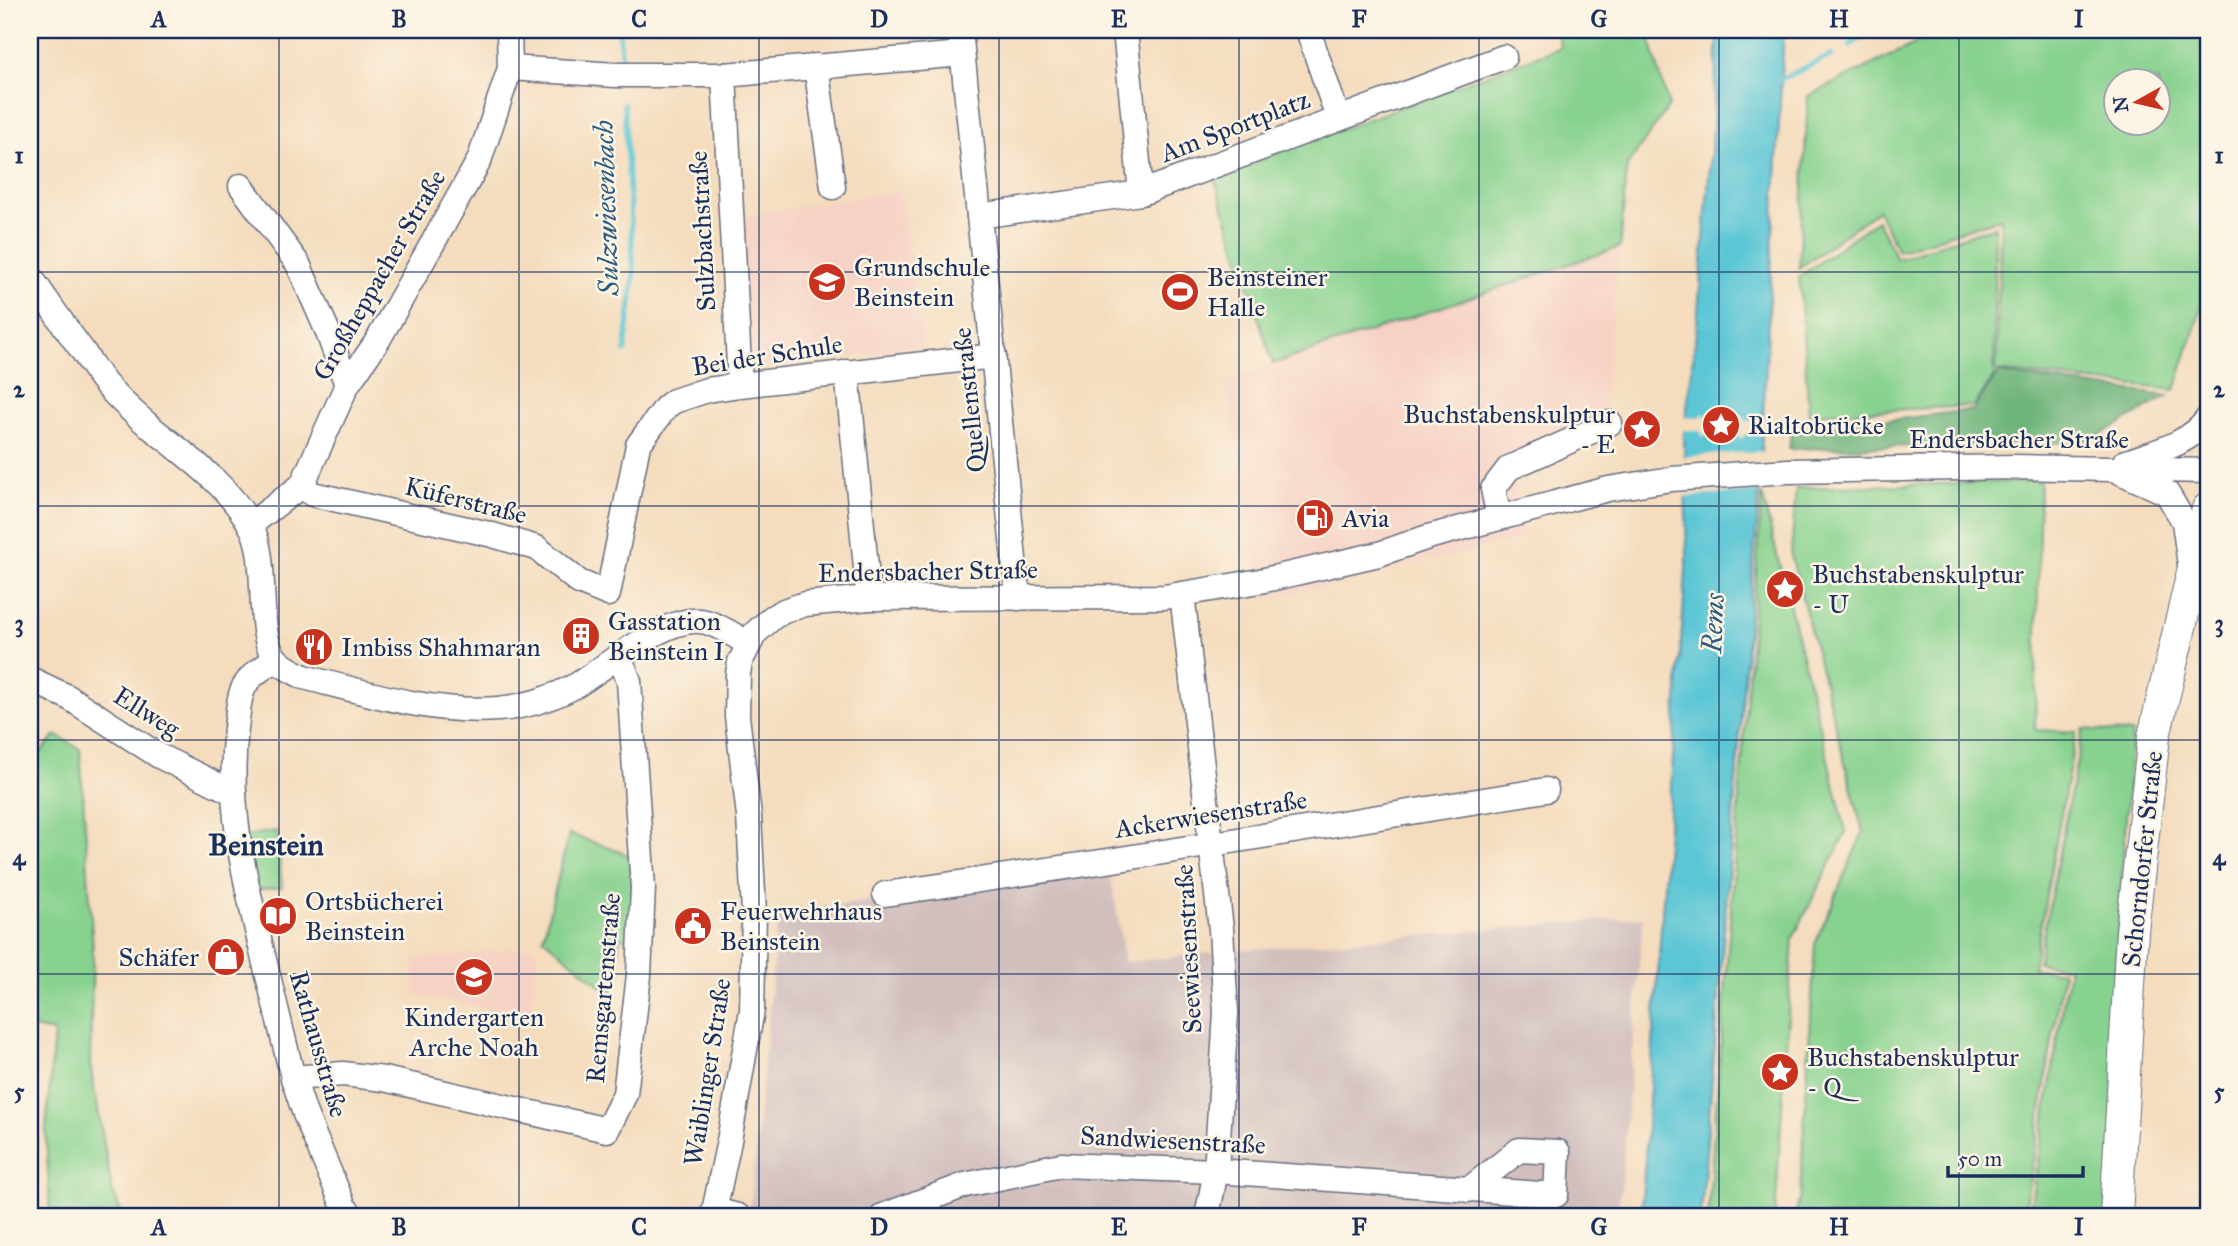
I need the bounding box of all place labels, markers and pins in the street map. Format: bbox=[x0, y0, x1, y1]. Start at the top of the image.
place label: Grundschule Beinstein bbox=[854, 251, 990, 313]
school or university icon: Grundschule Beinstein bbox=[806, 261, 848, 303]
place label: Beinsteiner Halle bbox=[1207, 261, 1328, 323]
sports icon: Beinsteiner Halle bbox=[1159, 271, 1201, 313]
place label: Buchstabenskulptur - E bbox=[1403, 398, 1615, 460]
place icon: Rialtobrücke bbox=[1700, 404, 1742, 446]
place icon: Buchstabenskulptur - E bbox=[1621, 408, 1663, 450]
place label: Rialtobrücke bbox=[1748, 409, 1884, 441]
fuel station icon: Avia bbox=[1294, 497, 1336, 539]
place label: Avia bbox=[1341, 502, 1389, 534]
place label: Buchstabenskulptur - U bbox=[1812, 558, 2024, 620]
place icon: Buchstabenskulptur - U bbox=[1764, 568, 1806, 610]
place label: Gasstation Beinstein I bbox=[608, 605, 725, 667]
building icon: Gasstation Beinstein I bbox=[560, 615, 602, 657]
restaurant icon: Imbiss Shahmaran bbox=[293, 626, 335, 668]
place label: Imbiss Shahmaran bbox=[341, 631, 541, 663]
place label: Ortsbücherei Beinstein bbox=[305, 885, 443, 947]
library icon: Ortsbücherei Beinstein bbox=[257, 895, 299, 937]
place label: Feuerwehrhaus Beinstein bbox=[720, 895, 882, 957]
public building icon: Feuerwehrhaus Beinstein bbox=[672, 905, 714, 947]
shop icon: Schäfer bbox=[205, 936, 247, 978]
place label: Schäfer bbox=[119, 941, 199, 973]
school or university icon: Kindergarten Arche Noah bbox=[453, 956, 495, 998]
place label: Kindergarten Arche Noah bbox=[404, 1001, 544, 1063]
place label: Buchstabenskulptur - Q bbox=[1807, 1041, 2019, 1103]
place icon: Buchstabenskulptur - Q bbox=[1759, 1051, 1801, 1093]

